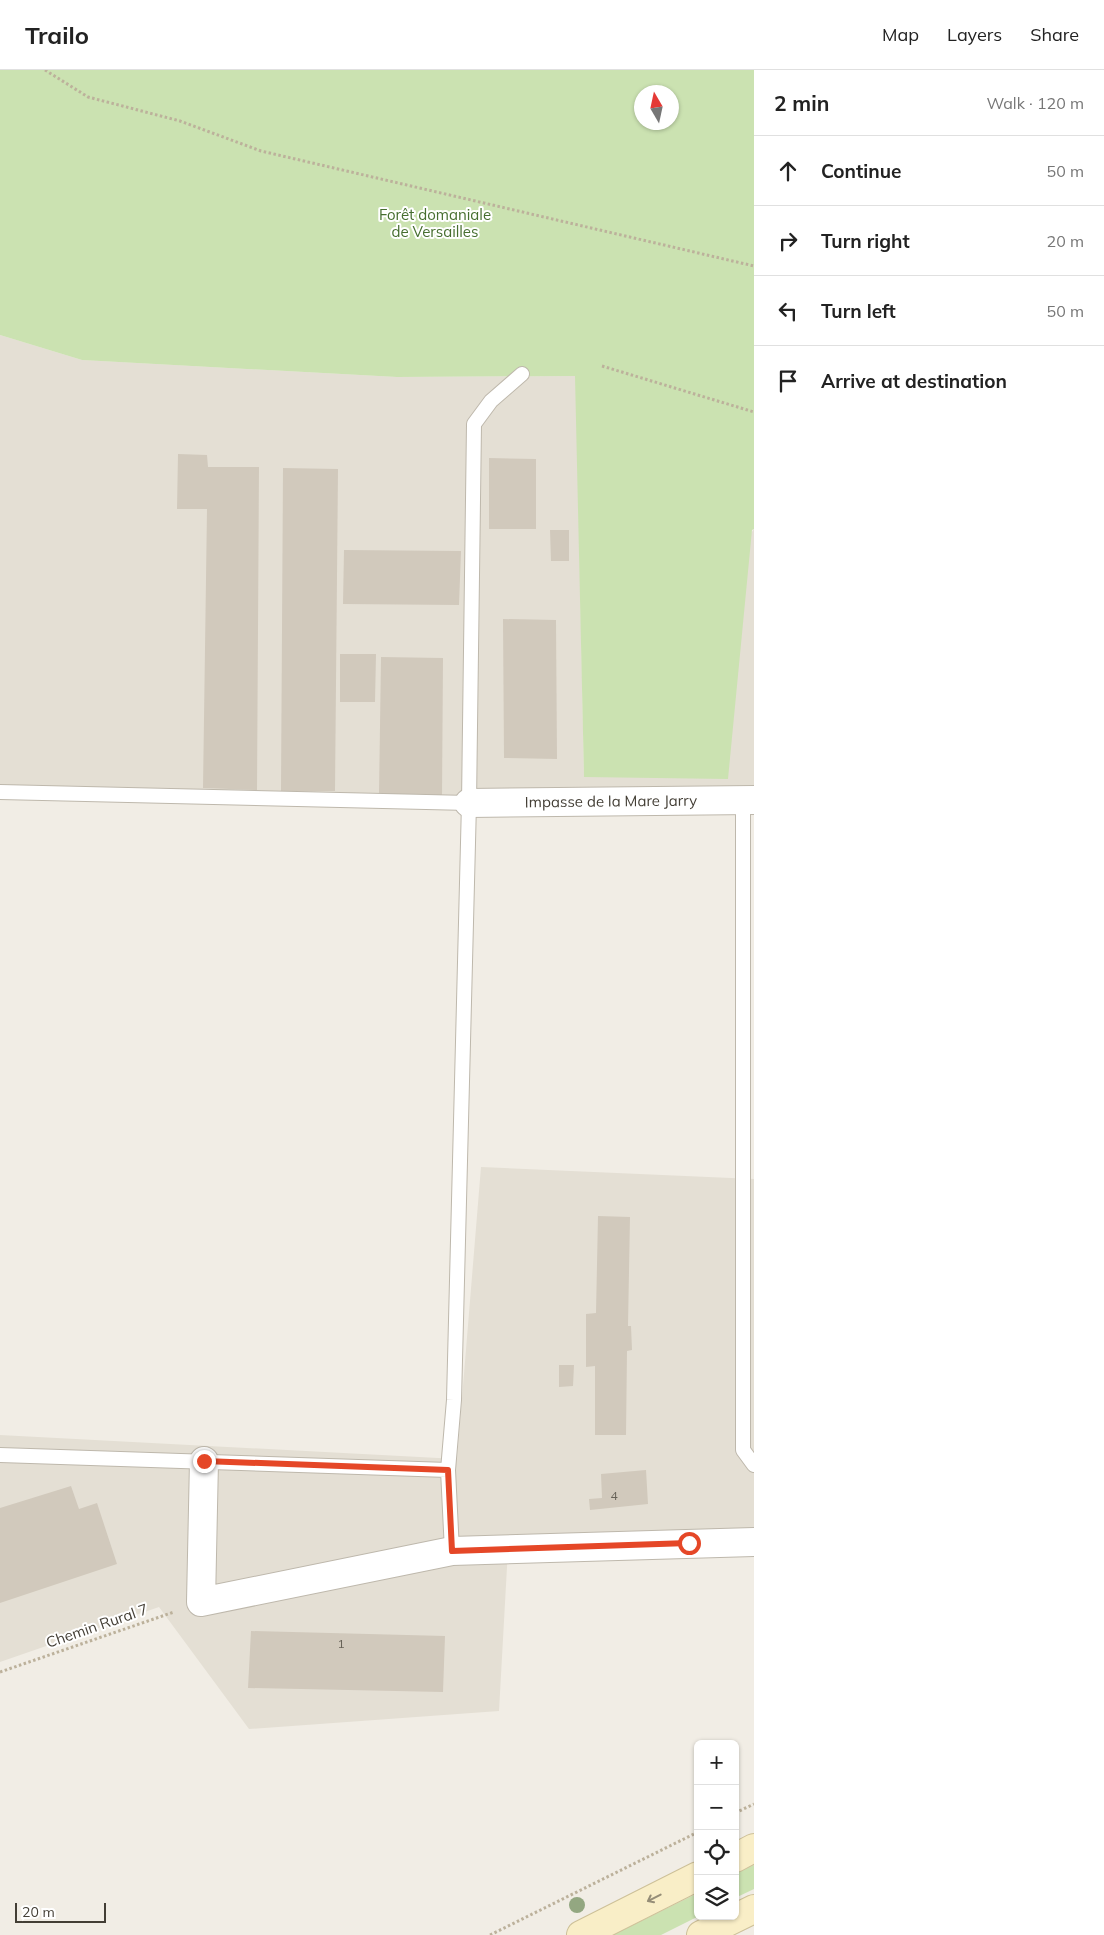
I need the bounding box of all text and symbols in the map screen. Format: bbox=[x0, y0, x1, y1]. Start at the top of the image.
text: Trailo bbox=[25, 20, 89, 50]
text: Map bbox=[882, 23, 919, 46]
text: Layers bbox=[947, 23, 1002, 46]
text: Share bbox=[1030, 23, 1079, 46]
north arrow bbox=[634, 85, 679, 130]
text: 2 min bbox=[774, 90, 829, 116]
text: Walk · 120 m bbox=[986, 93, 1084, 113]
icon: ahead bbox=[774, 157, 802, 185]
text: Continue bbox=[821, 159, 901, 183]
text: 50 m bbox=[1047, 161, 1084, 181]
park label: Forêt domaniale de Versailles bbox=[379, 205, 491, 241]
icon: right bbox=[774, 227, 802, 255]
text: Turn right bbox=[821, 229, 910, 253]
text: 20 m bbox=[1047, 231, 1084, 251]
icon: left bbox=[774, 297, 802, 325]
text: Turn left bbox=[821, 299, 896, 323]
text: 50 m bbox=[1047, 301, 1084, 321]
icon: arrive bbox=[774, 367, 802, 395]
text: Arrive at destination bbox=[821, 369, 1007, 393]
street label: Impasse de la Mare Jarry bbox=[525, 791, 697, 811]
route end bbox=[193, 1450, 216, 1473]
house number: 4 bbox=[610, 1488, 618, 1503]
route start bbox=[678, 1532, 701, 1555]
street label: Chemin Rural 7 bbox=[43, 1599, 150, 1652]
house number: 1 bbox=[337, 1636, 345, 1651]
map controls bbox=[694, 1740, 739, 1920]
button: + bbox=[694, 1740, 739, 1785]
button: − bbox=[694, 1785, 739, 1830]
button: locate bbox=[694, 1830, 739, 1875]
button: layers bbox=[694, 1875, 739, 1920]
one-way arrow bbox=[647, 1894, 662, 1903]
scale bar bbox=[15, 1900, 106, 1923]
text: 20 m bbox=[22, 1903, 55, 1921]

